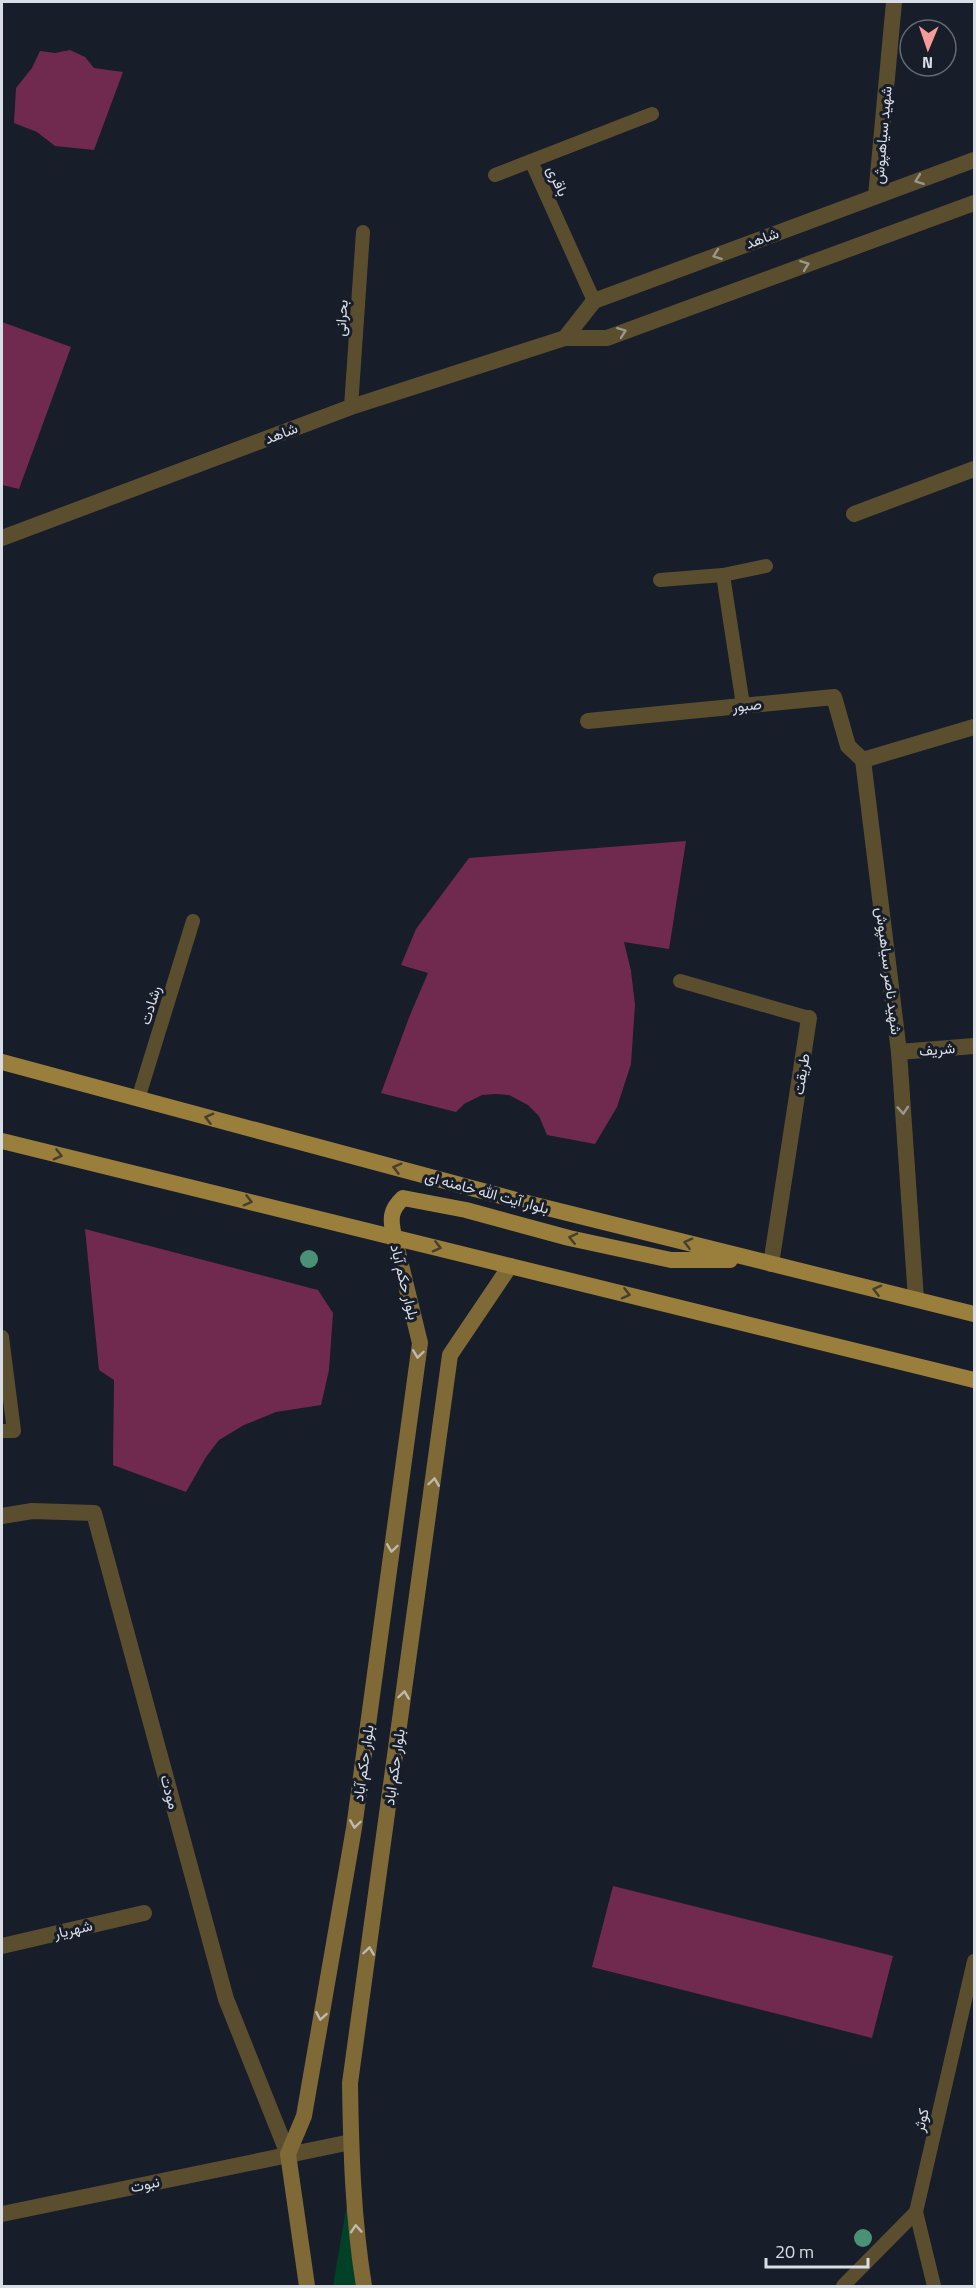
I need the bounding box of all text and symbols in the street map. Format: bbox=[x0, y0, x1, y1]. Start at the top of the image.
north arrow bbox=[898, 18, 958, 78]
text: N bbox=[922, 51, 933, 75]
street label: شهید سیاهپوش bbox=[866, 85, 898, 185]
street label: باقری bbox=[541, 162, 575, 200]
one-way arrow bbox=[915, 173, 925, 186]
street label: شاهد bbox=[742, 221, 782, 255]
one-way arrow bbox=[712, 248, 723, 260]
one-way arrow bbox=[799, 259, 810, 272]
street label: بحرانی bbox=[328, 299, 354, 337]
one-way arrow bbox=[616, 327, 627, 339]
street label: شاهد bbox=[261, 416, 301, 450]
street label: صبور bbox=[730, 692, 763, 718]
street label: شهید ناصر سیاهپوش bbox=[870, 906, 908, 1036]
street label: رشادت bbox=[133, 983, 167, 1027]
street label: شریف bbox=[918, 1036, 956, 1062]
street label: طریقت bbox=[786, 1051, 816, 1096]
one-way arrow bbox=[896, 1106, 909, 1115]
one-way arrow bbox=[204, 1113, 215, 1125]
one-way arrow bbox=[53, 1147, 63, 1160]
one-way arrow bbox=[392, 1163, 402, 1176]
street label: بلوار آیت الله خامنه ای bbox=[422, 1164, 552, 1220]
one-way arrow bbox=[243, 1193, 253, 1206]
one-way arrow bbox=[568, 1233, 578, 1246]
one-way arrow bbox=[683, 1238, 693, 1251]
one-way arrow bbox=[432, 1240, 442, 1253]
street label: بلوار حکم آباد bbox=[384, 1242, 426, 1322]
one-way arrow bbox=[872, 1284, 882, 1297]
one-way arrow bbox=[621, 1287, 631, 1300]
one-way arrow bbox=[413, 1350, 425, 1359]
one-way arrow bbox=[427, 1477, 439, 1486]
one-way arrow bbox=[386, 1543, 399, 1552]
one-way arrow bbox=[398, 1691, 410, 1700]
street label: بلوار حکم آباد bbox=[346, 1723, 380, 1803]
street label: بلوار حکم اباد bbox=[377, 1727, 411, 1807]
street label: مودت bbox=[154, 1772, 186, 1812]
one-way arrow bbox=[349, 1819, 361, 1829]
street label: شهریار bbox=[51, 1913, 95, 1945]
one-way arrow bbox=[362, 1946, 374, 1956]
one-way arrow bbox=[316, 2012, 328, 2021]
street label: کوثر bbox=[907, 2106, 935, 2135]
street label: نبوت bbox=[128, 2170, 162, 2198]
one-way arrow bbox=[349, 2224, 362, 2233]
scale bar bbox=[766, 2231, 868, 2269]
text: 20 m bbox=[775, 2238, 814, 2265]

